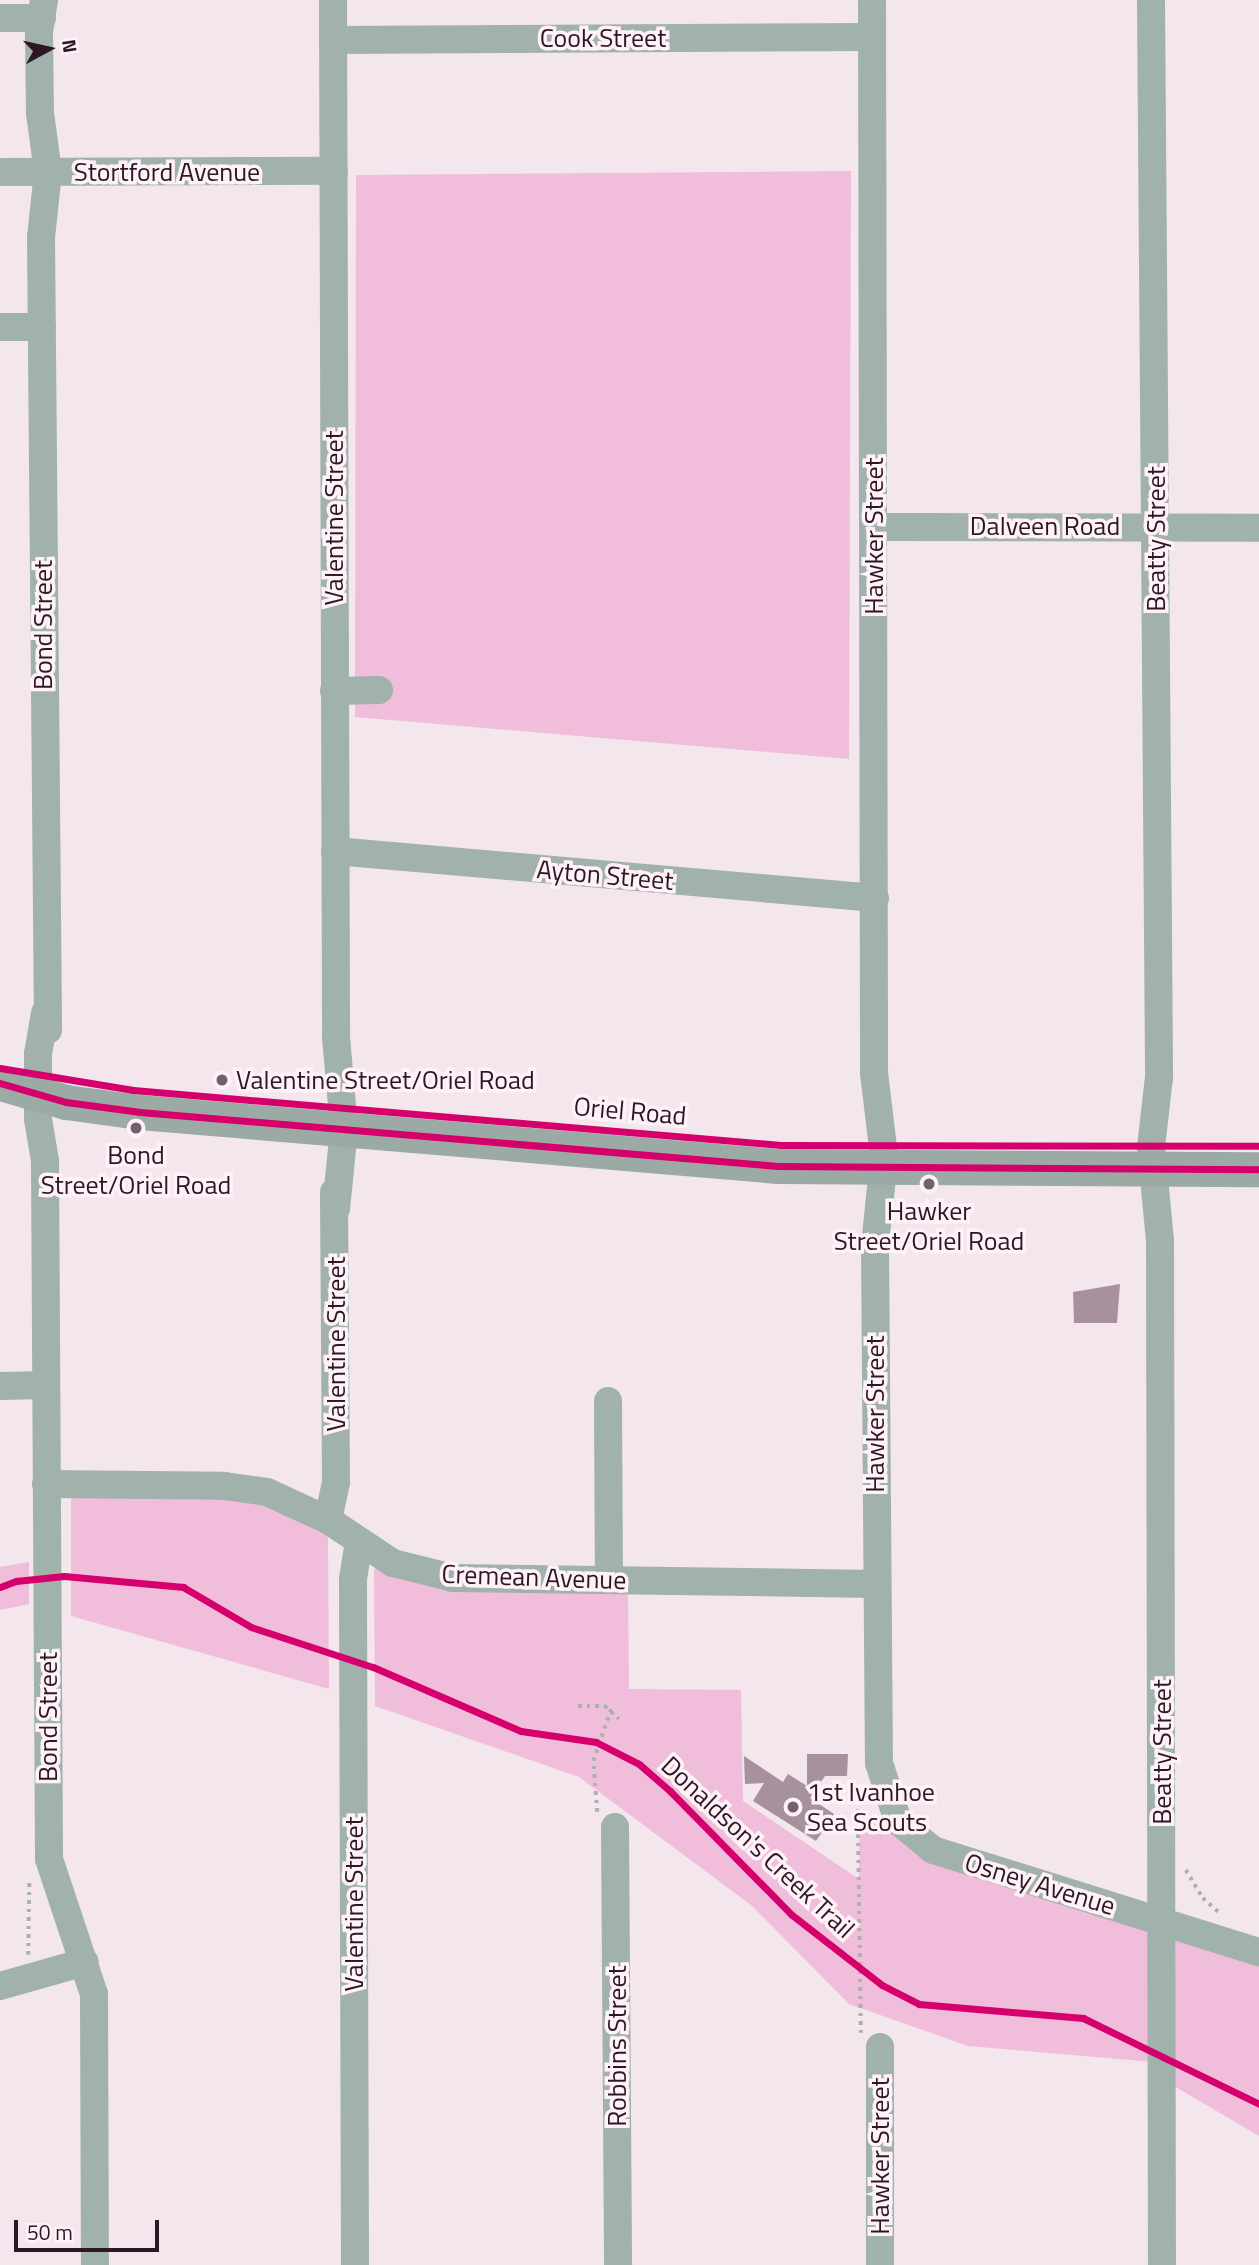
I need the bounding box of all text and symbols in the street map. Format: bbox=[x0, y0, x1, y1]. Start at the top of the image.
north arrow bbox=[14, 14, 84, 84]
street label: Cook Street bbox=[540, 22, 666, 54]
text: N bbox=[55, 37, 86, 55]
street label: Stortford Avenue bbox=[74, 156, 260, 188]
street label: Valentine Street bbox=[318, 430, 350, 606]
street label: Hawker Street bbox=[858, 457, 890, 615]
street label: Beatty Street bbox=[1140, 466, 1172, 612]
street label: Dalveen Road bbox=[970, 510, 1120, 542]
street label: Bond Street bbox=[27, 560, 59, 690]
street label: Ayton Street bbox=[535, 853, 675, 897]
place label: Valentine Street/Oriel Road bbox=[236, 1064, 535, 1096]
marker: Valentine Street/Oriel Road bbox=[214, 1072, 230, 1088]
street label: Oriel Road bbox=[572, 1091, 688, 1131]
marker: Bond Street/Oriel Road bbox=[128, 1120, 144, 1136]
place label: Bond Street/Oriel Road bbox=[41, 1139, 231, 1200]
marker: Hawker Street/Oriel Road bbox=[921, 1176, 937, 1192]
place label: Hawker Street/Oriel Road bbox=[834, 1195, 1024, 1256]
street label: Valentine Street bbox=[320, 1256, 352, 1432]
street label: Hawker Street bbox=[859, 1335, 891, 1493]
street label: Cremean Avenue bbox=[441, 1558, 627, 1596]
street label: Bond Street bbox=[32, 1652, 64, 1782]
street label: Beatty Street bbox=[1146, 1679, 1178, 1825]
street label: Donaldson's Creek Trail bbox=[655, 1750, 861, 1944]
place label: 1st Ivanhoe Sea Scouts bbox=[807, 1776, 935, 1838]
marker: 1st Ivanhoe Sea Scouts bbox=[785, 1799, 801, 1815]
street label: Valentine Street bbox=[338, 1816, 370, 1992]
street label: Osney Avenue bbox=[961, 1846, 1119, 1922]
street label: Robbins Street bbox=[601, 1965, 633, 2127]
street label: Hawker Street bbox=[864, 2077, 896, 2235]
scale bar bbox=[18, 2206, 163, 2250]
text: 50 m bbox=[27, 2216, 73, 2248]

